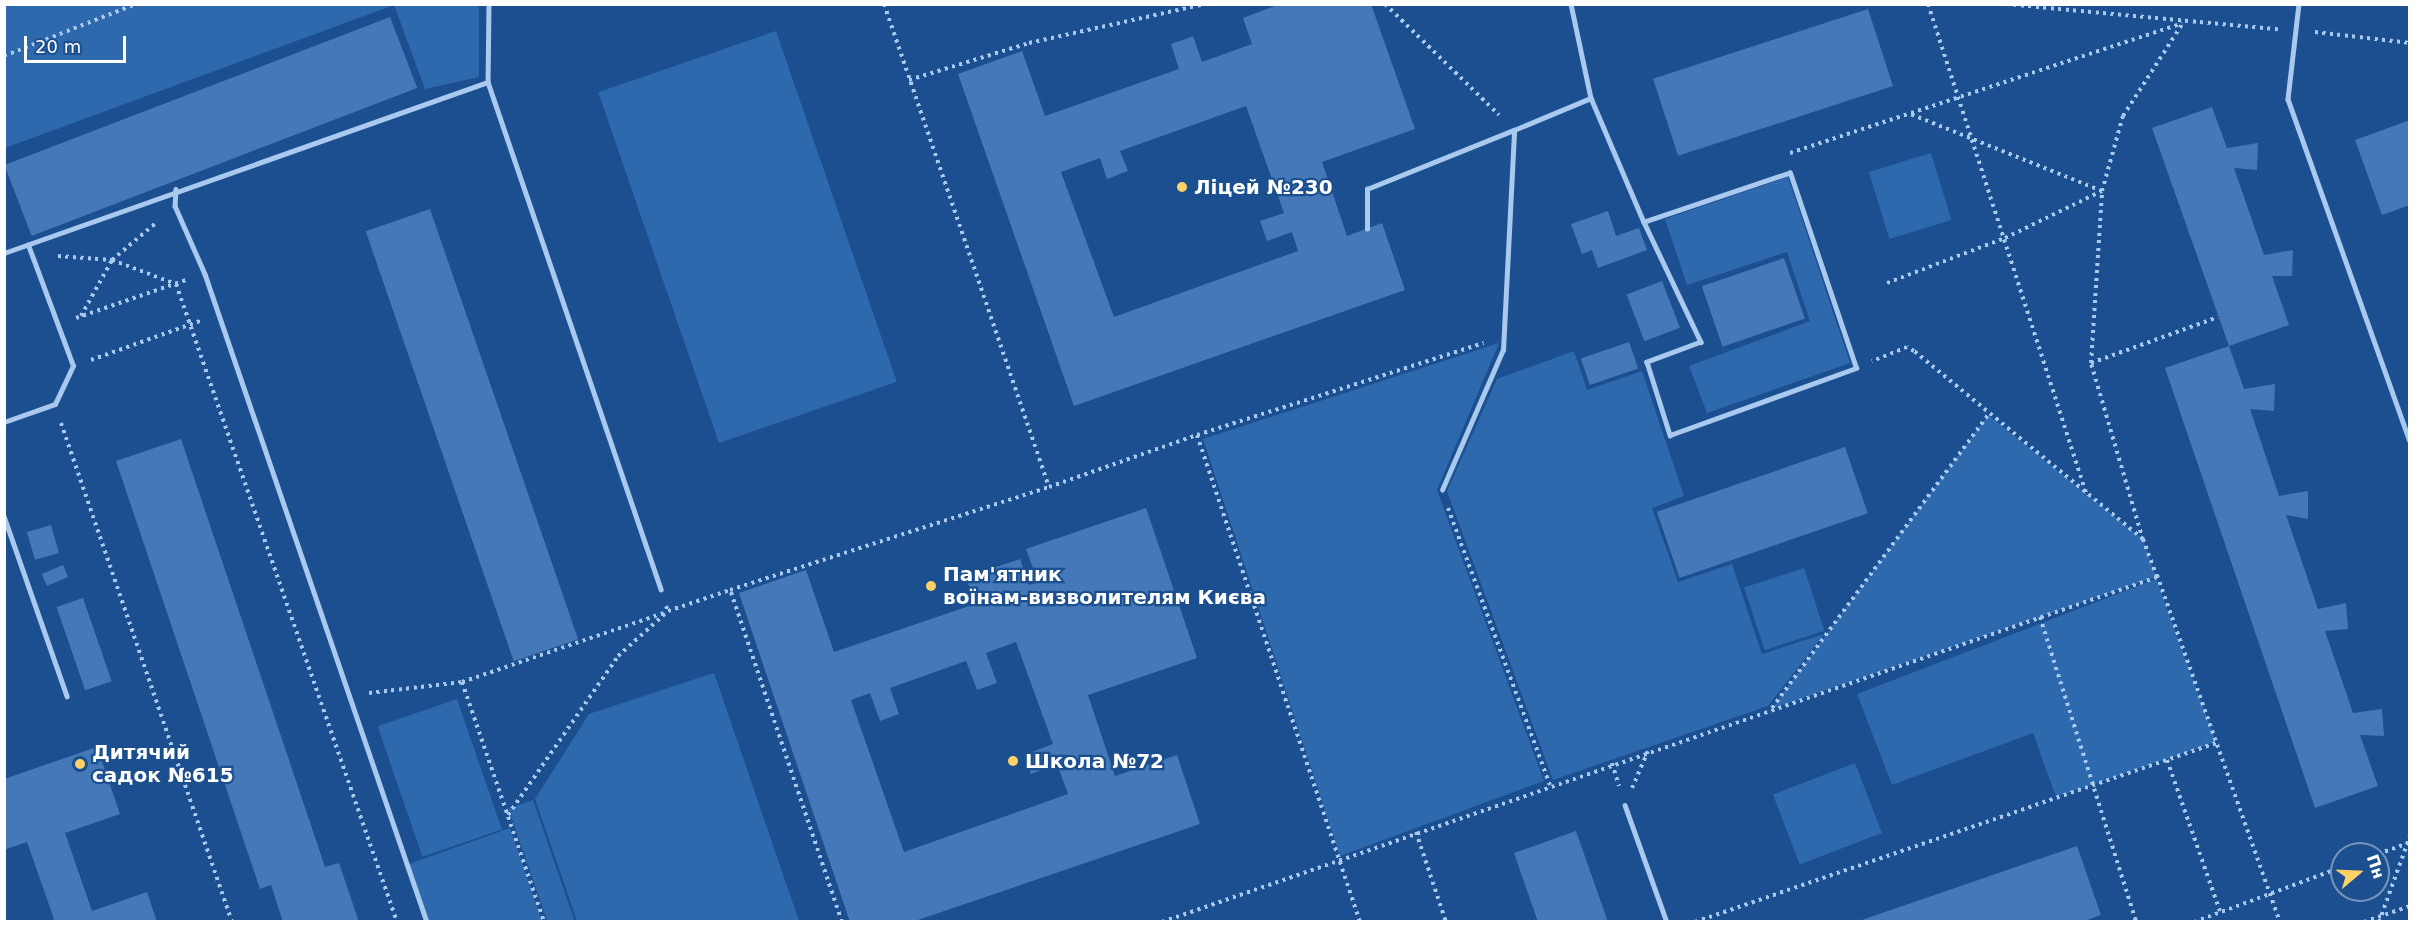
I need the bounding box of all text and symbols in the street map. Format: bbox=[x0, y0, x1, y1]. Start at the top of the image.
scale bar bbox=[27, 24, 129, 62]
text: 20 m bbox=[35, 36, 81, 57]
place label: Ліцей №230 bbox=[1194, 175, 1333, 199]
marker: Ліцей №230 bbox=[1175, 180, 1189, 194]
place label: Пам'ятник воїнам-визволителям Києва bbox=[943, 562, 1266, 609]
marker: Пам'ятник воїнам-визволителям Києва bbox=[924, 579, 938, 593]
place label: Дитячий садок №615 bbox=[92, 740, 234, 787]
place label: Школа №72 bbox=[1025, 749, 1164, 773]
marker: Школа №72 bbox=[1006, 754, 1020, 768]
marker: Дитячий садок №615 bbox=[73, 757, 87, 771]
north arrow bbox=[2330, 842, 2390, 902]
text: Пн bbox=[2363, 852, 2389, 881]

